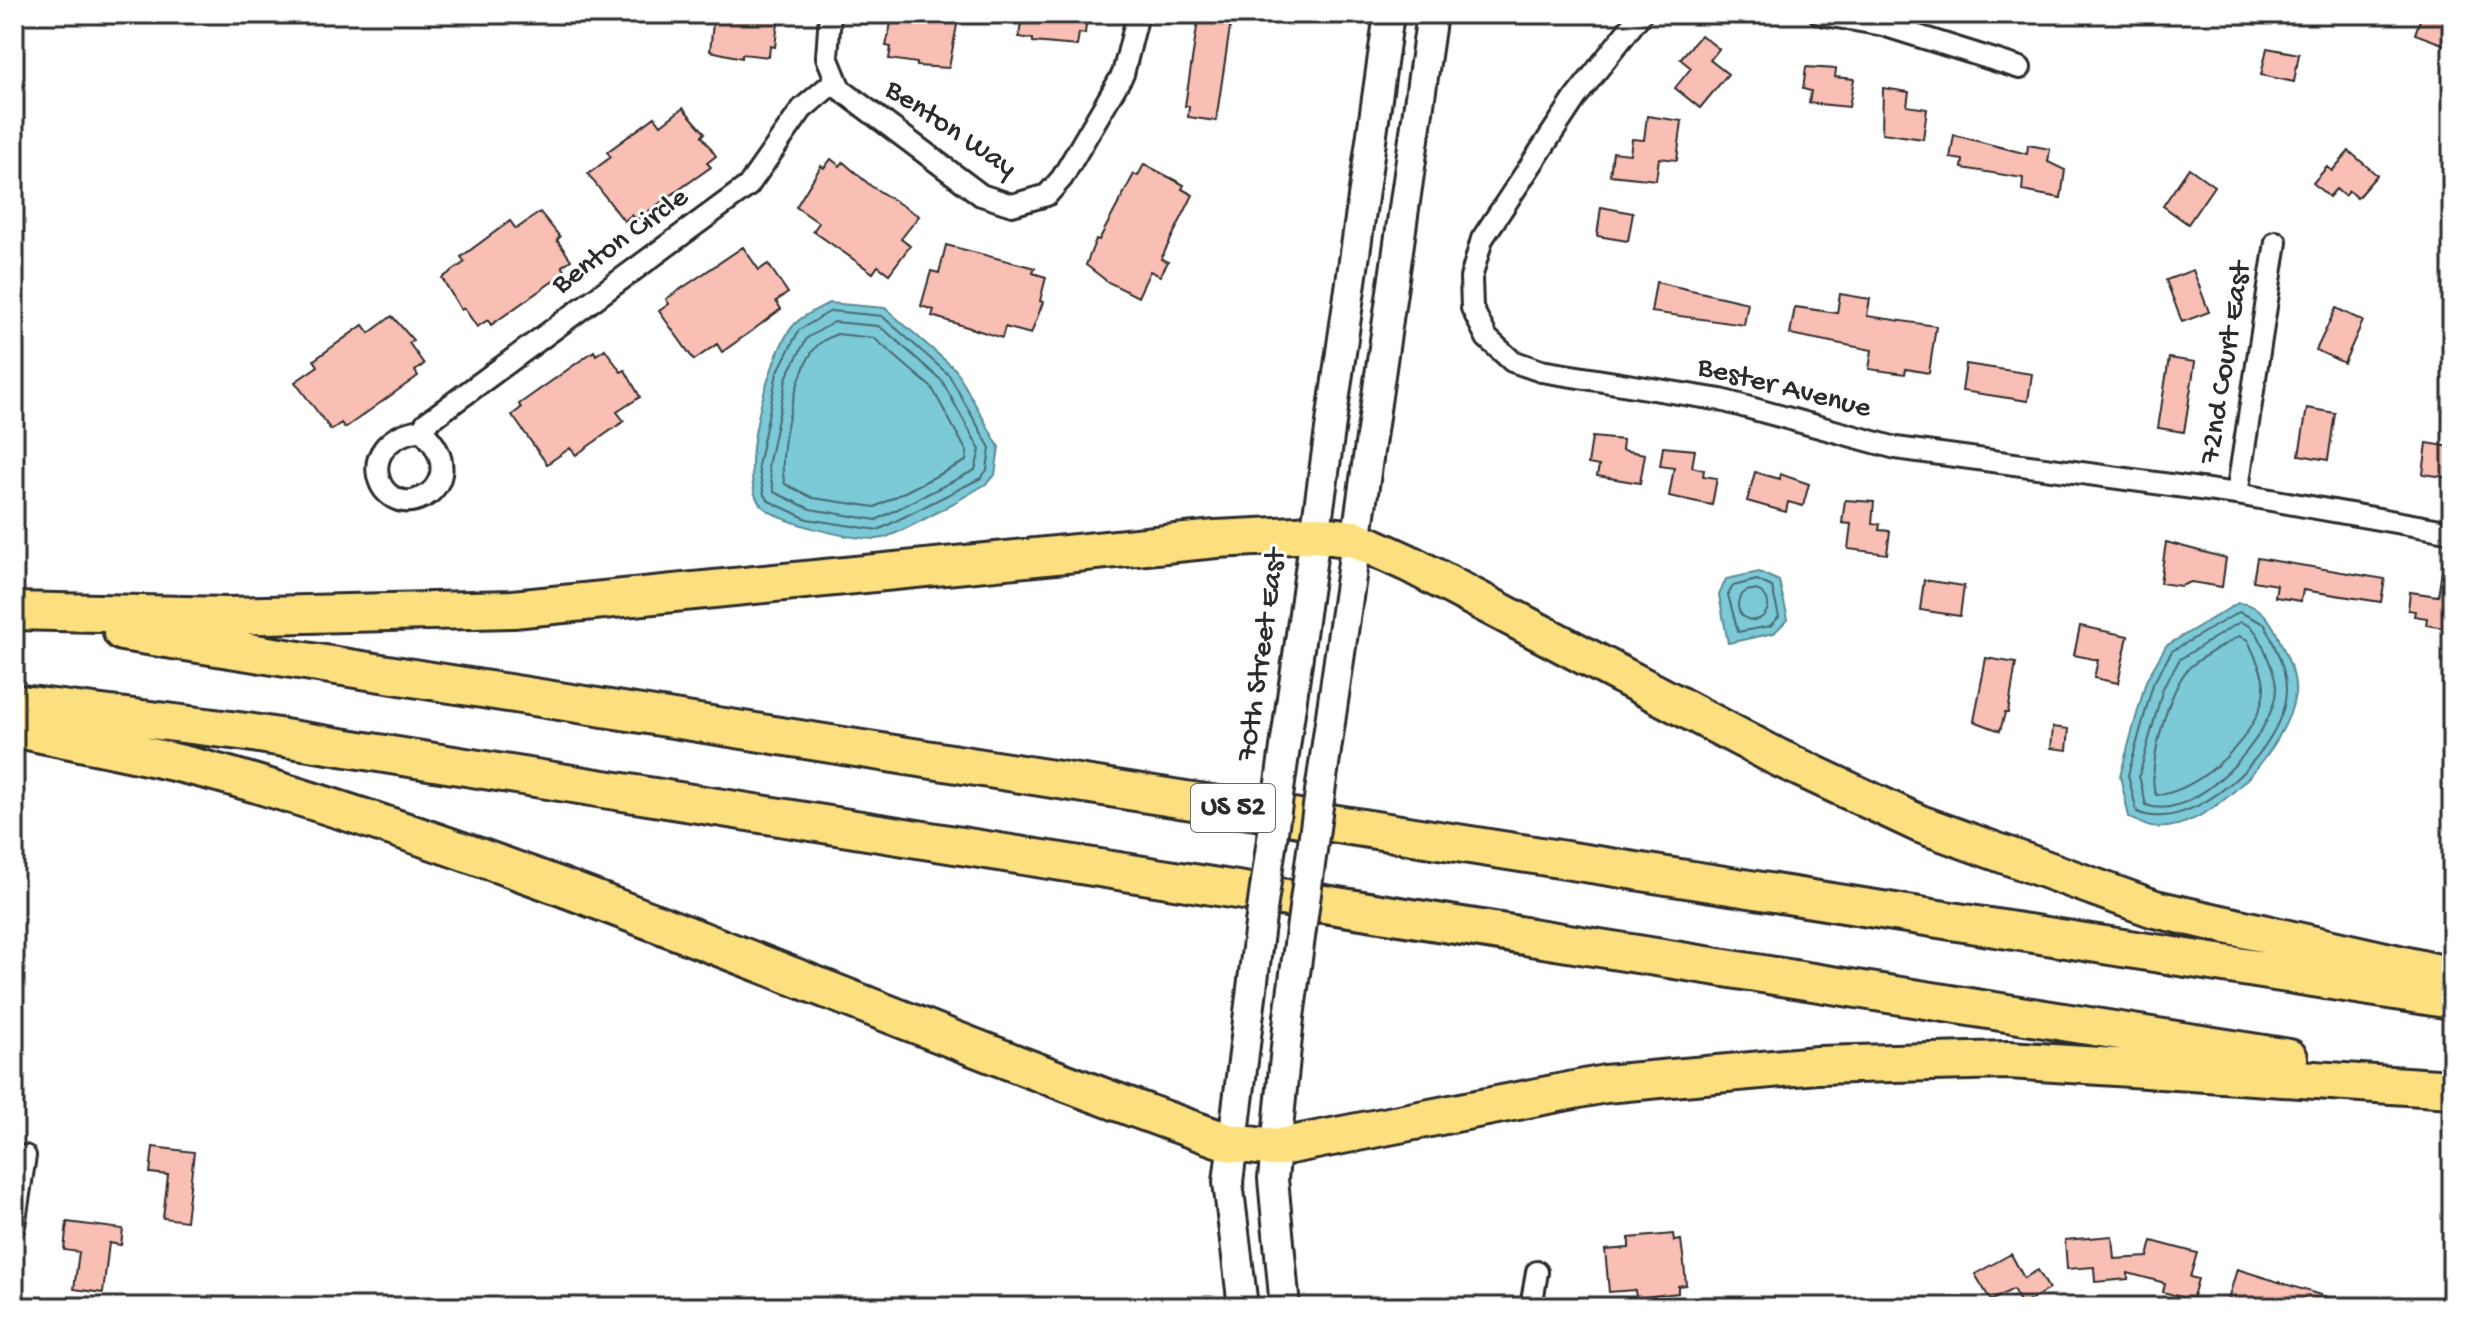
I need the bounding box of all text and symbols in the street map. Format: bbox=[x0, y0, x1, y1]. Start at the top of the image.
street label: Benton Way bbox=[877, 73, 1023, 187]
street label: Benton Circle bbox=[545, 181, 696, 304]
street label: 72nd Court East bbox=[2194, 257, 2261, 467]
street label: Bester Avenue bbox=[1693, 350, 1875, 428]
street label: 70th Street East bbox=[1231, 544, 1296, 764]
road number: US 52 bbox=[1191, 784, 1275, 832]

